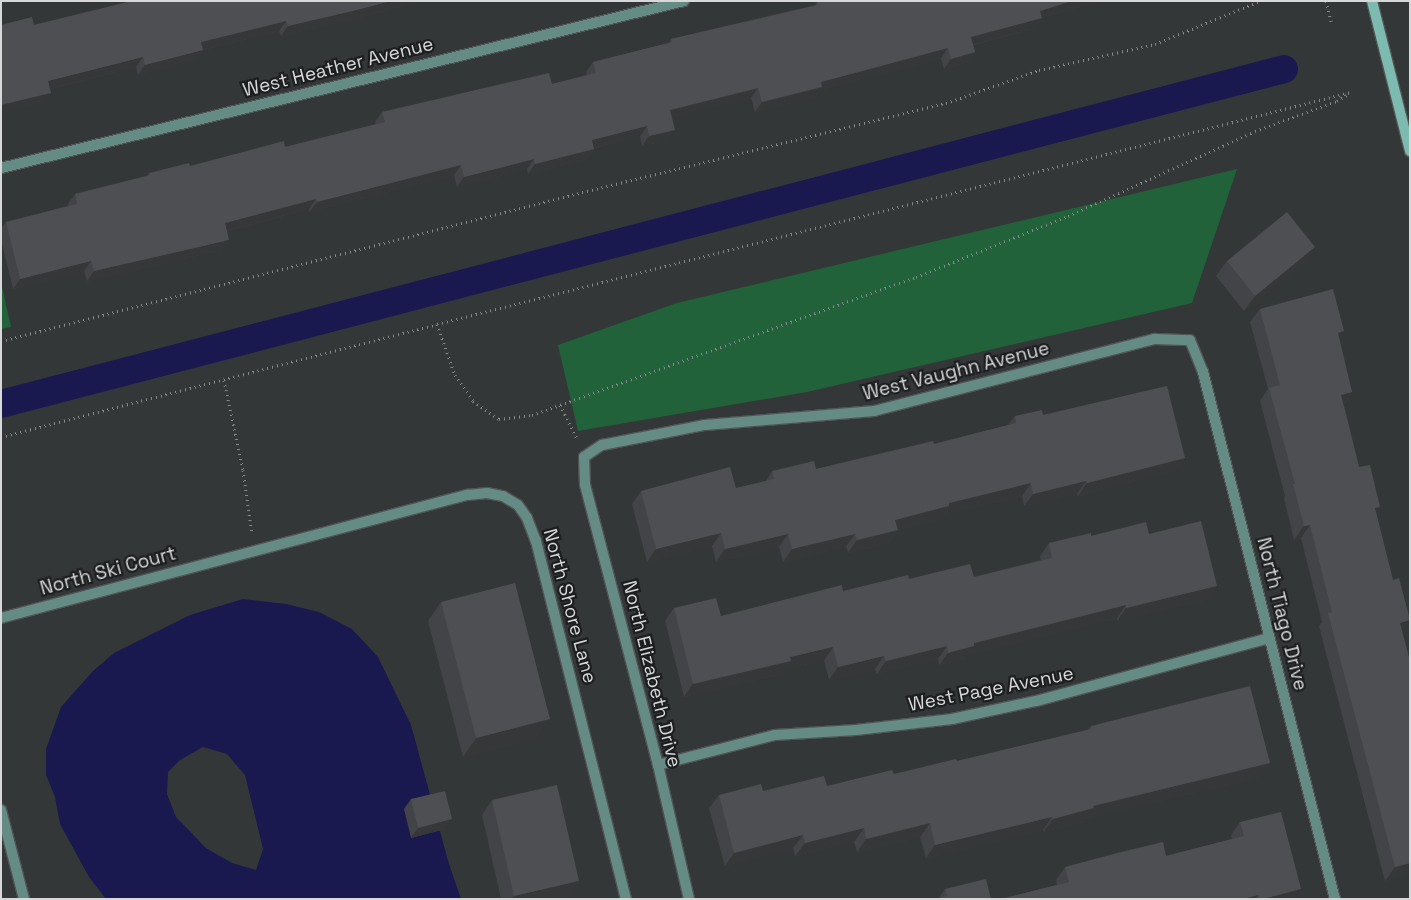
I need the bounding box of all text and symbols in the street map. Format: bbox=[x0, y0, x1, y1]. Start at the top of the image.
street label: West Heather Avenue bbox=[240, 32, 436, 102]
street label: West Vaughn Avenue bbox=[860, 337, 1052, 405]
street label: North Shore Lane bbox=[538, 526, 602, 686]
street label: North Tiago Drive bbox=[1252, 535, 1312, 693]
street label: North Ski Court bbox=[38, 542, 178, 600]
street label: North Elizabeth Drive bbox=[618, 578, 686, 770]
street label: West Page Avenue bbox=[906, 662, 1076, 716]

